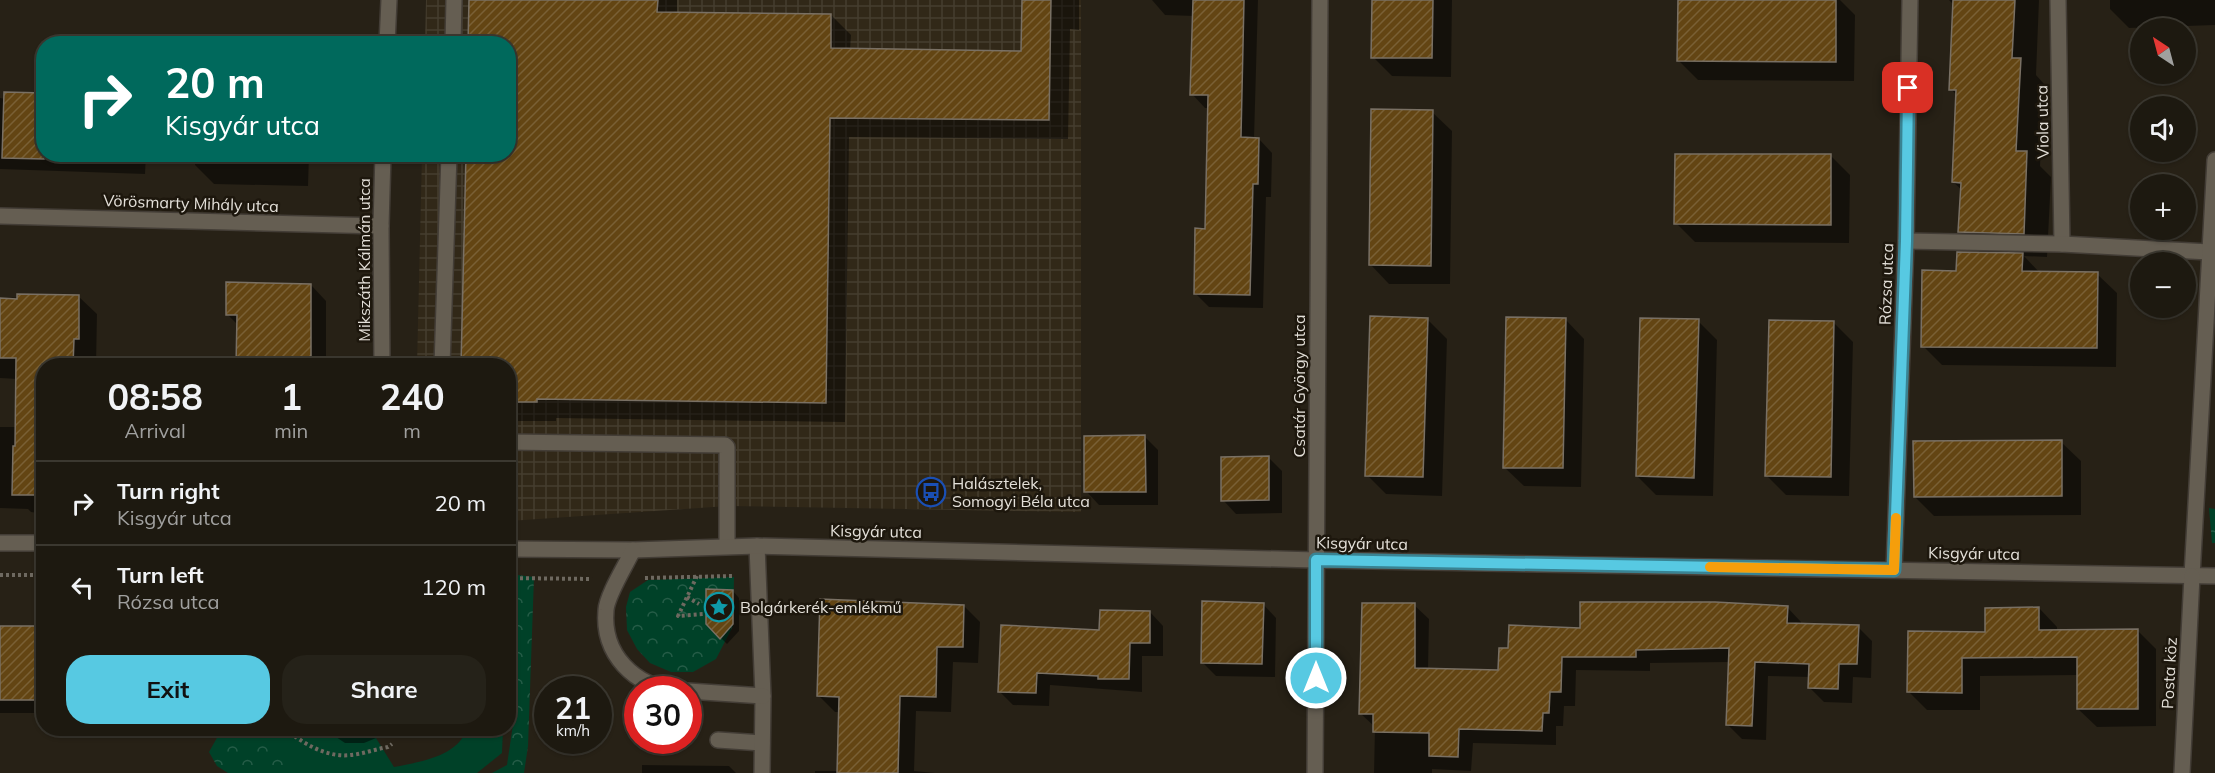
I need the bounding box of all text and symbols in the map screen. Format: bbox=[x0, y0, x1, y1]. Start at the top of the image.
north arrow bbox=[2130, 18, 2196, 84]
map controls bbox=[2130, 18, 2196, 318]
text: 20 m bbox=[165, 56, 265, 109]
icon: right bbox=[66, 60, 144, 138]
pin bbox=[1882, 62, 1933, 113]
icon: arrive bbox=[1891, 71, 1924, 104]
street label: Viola utca bbox=[2031, 85, 2053, 159]
button: sound bbox=[2130, 96, 2196, 162]
text: Kisgyár utca bbox=[165, 108, 320, 142]
button: + bbox=[2130, 174, 2196, 240]
street label: Mikszáth Kálmán utca bbox=[354, 178, 374, 342]
street label: Vörösmarty Mihály utca bbox=[103, 190, 279, 216]
street label: Rózsa utca bbox=[1875, 243, 1897, 325]
button: − bbox=[2130, 252, 2196, 318]
street label: Csatár György utca bbox=[1289, 315, 1309, 457]
text: 08:58 bbox=[107, 374, 203, 419]
text: 1 bbox=[280, 374, 302, 419]
text: 240 bbox=[380, 374, 445, 419]
text: Arrival bbox=[125, 418, 186, 443]
text: min bbox=[274, 418, 308, 443]
text: m bbox=[403, 418, 421, 443]
place label: Halásztelek, Somogyi Béla utca bbox=[952, 473, 1090, 511]
bus stop icon: Halásztelek, Somogyi Béla utca bbox=[915, 476, 947, 508]
text: Turn right bbox=[117, 477, 220, 505]
icon: right bbox=[66, 487, 99, 520]
text: 20 m bbox=[435, 489, 486, 517]
text: Kisgyár utca bbox=[117, 505, 232, 530]
street label: Kisgyár utca bbox=[830, 520, 922, 542]
street label: Kisgyár utca bbox=[1316, 532, 1408, 554]
street label: Kisgyár utca bbox=[1928, 542, 2020, 564]
text: Turn left bbox=[117, 561, 204, 589]
icon: left bbox=[66, 571, 99, 604]
text: 120 m bbox=[421, 573, 486, 601]
text: Rózsa utca bbox=[117, 589, 220, 614]
place icon: Bolgárkerék-emlékmű bbox=[703, 591, 735, 623]
place label: Bolgárkerék-emlékmű bbox=[740, 597, 902, 617]
street label: Posta köz bbox=[2157, 637, 2181, 709]
position arrow bbox=[1284, 646, 1348, 710]
button: Exit bbox=[66, 655, 270, 724]
button: Share bbox=[282, 655, 486, 724]
speed limit sign: 30 bbox=[624, 676, 702, 754]
text: 21 bbox=[555, 689, 591, 727]
text: km/h bbox=[556, 721, 590, 740]

